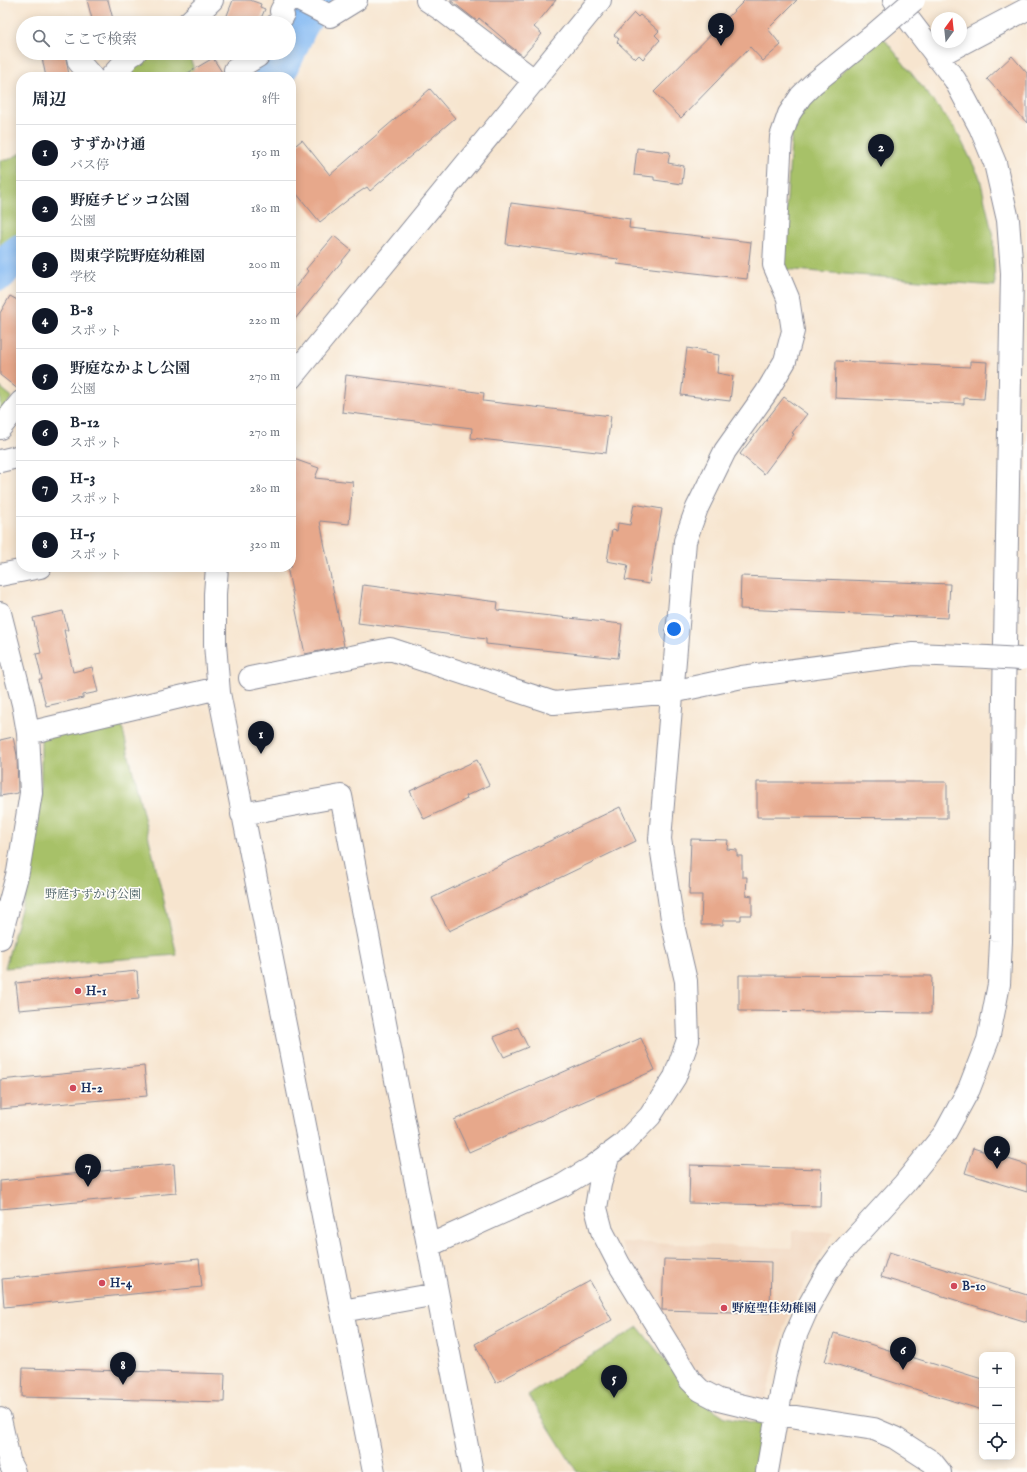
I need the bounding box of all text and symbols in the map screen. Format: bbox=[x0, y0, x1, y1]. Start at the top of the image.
north arrow bbox=[931, 12, 967, 48]
pin: 3 bbox=[708, 13, 734, 46]
search box bbox=[16, 16, 296, 60]
icon: search bbox=[30, 27, 52, 49]
text: ここで検索 bbox=[62, 30, 137, 49]
text: 周辺 bbox=[32, 90, 66, 111]
text: 8件 bbox=[262, 91, 280, 108]
pin: 2 bbox=[868, 134, 894, 167]
text: すずかけ通 bbox=[70, 135, 145, 154]
text: 1 bbox=[43, 144, 47, 161]
text: 150 m bbox=[251, 144, 280, 161]
text: バス停 bbox=[70, 157, 109, 174]
text: 野庭チビッコ公園 bbox=[70, 191, 189, 210]
text: 2 bbox=[42, 200, 48, 217]
text: 180 m bbox=[251, 200, 280, 217]
text: 公園 bbox=[70, 213, 96, 230]
text: 関東学院野庭幼稚園 bbox=[70, 247, 205, 266]
text: 3 bbox=[43, 256, 47, 273]
text: 200 m bbox=[248, 256, 280, 273]
text: 学校 bbox=[70, 269, 96, 286]
text: B-8 bbox=[70, 301, 93, 320]
text: 4 bbox=[42, 312, 48, 329]
text: 220 m bbox=[249, 312, 280, 329]
text: スポット bbox=[70, 323, 122, 340]
text: 野庭なかよし公園 bbox=[70, 359, 190, 378]
text: 5 bbox=[43, 368, 47, 385]
text: 270 m bbox=[249, 368, 280, 385]
text: 公園 bbox=[70, 381, 96, 398]
text: B-12 bbox=[70, 413, 100, 432]
text: 6 bbox=[42, 424, 48, 441]
text: 270 m bbox=[249, 424, 280, 441]
text: スポット bbox=[70, 435, 122, 452]
text: H-3 bbox=[70, 469, 95, 488]
text: 7 bbox=[42, 480, 48, 497]
text: 280 m bbox=[250, 480, 280, 497]
text: スポット bbox=[70, 491, 122, 508]
text: H-5 bbox=[70, 525, 95, 544]
text: 8 bbox=[42, 536, 48, 553]
text: 320 m bbox=[250, 536, 280, 553]
text: スポット bbox=[70, 547, 122, 564]
your location bbox=[664, 619, 684, 639]
pin: 1 bbox=[248, 721, 274, 754]
park label: 野庭すずかけ公園 bbox=[45, 887, 141, 902]
place label: H-1 bbox=[86, 984, 107, 999]
marker: H-1 bbox=[73, 986, 83, 996]
place label: H-2 bbox=[81, 1081, 103, 1096]
marker: H-2 bbox=[68, 1083, 78, 1093]
pin: 4 bbox=[984, 1136, 1010, 1169]
pin: 7 bbox=[75, 1154, 101, 1187]
place label: H-4 bbox=[110, 1276, 133, 1291]
marker: H-4 bbox=[97, 1278, 107, 1288]
place label: B-10 bbox=[962, 1279, 986, 1294]
marker: B-10 bbox=[949, 1281, 959, 1291]
place label: 野庭聖佳幼稚園 bbox=[732, 1301, 816, 1316]
marker: 野庭聖佳幼稚園 bbox=[719, 1303, 729, 1313]
pin: 6 bbox=[890, 1337, 916, 1370]
pin: 8 bbox=[110, 1352, 136, 1385]
map controls bbox=[979, 1352, 1015, 1460]
button: + bbox=[979, 1352, 1015, 1388]
pin: 5 bbox=[601, 1365, 627, 1398]
button: − bbox=[979, 1388, 1015, 1424]
button: locate bbox=[979, 1424, 1015, 1460]

